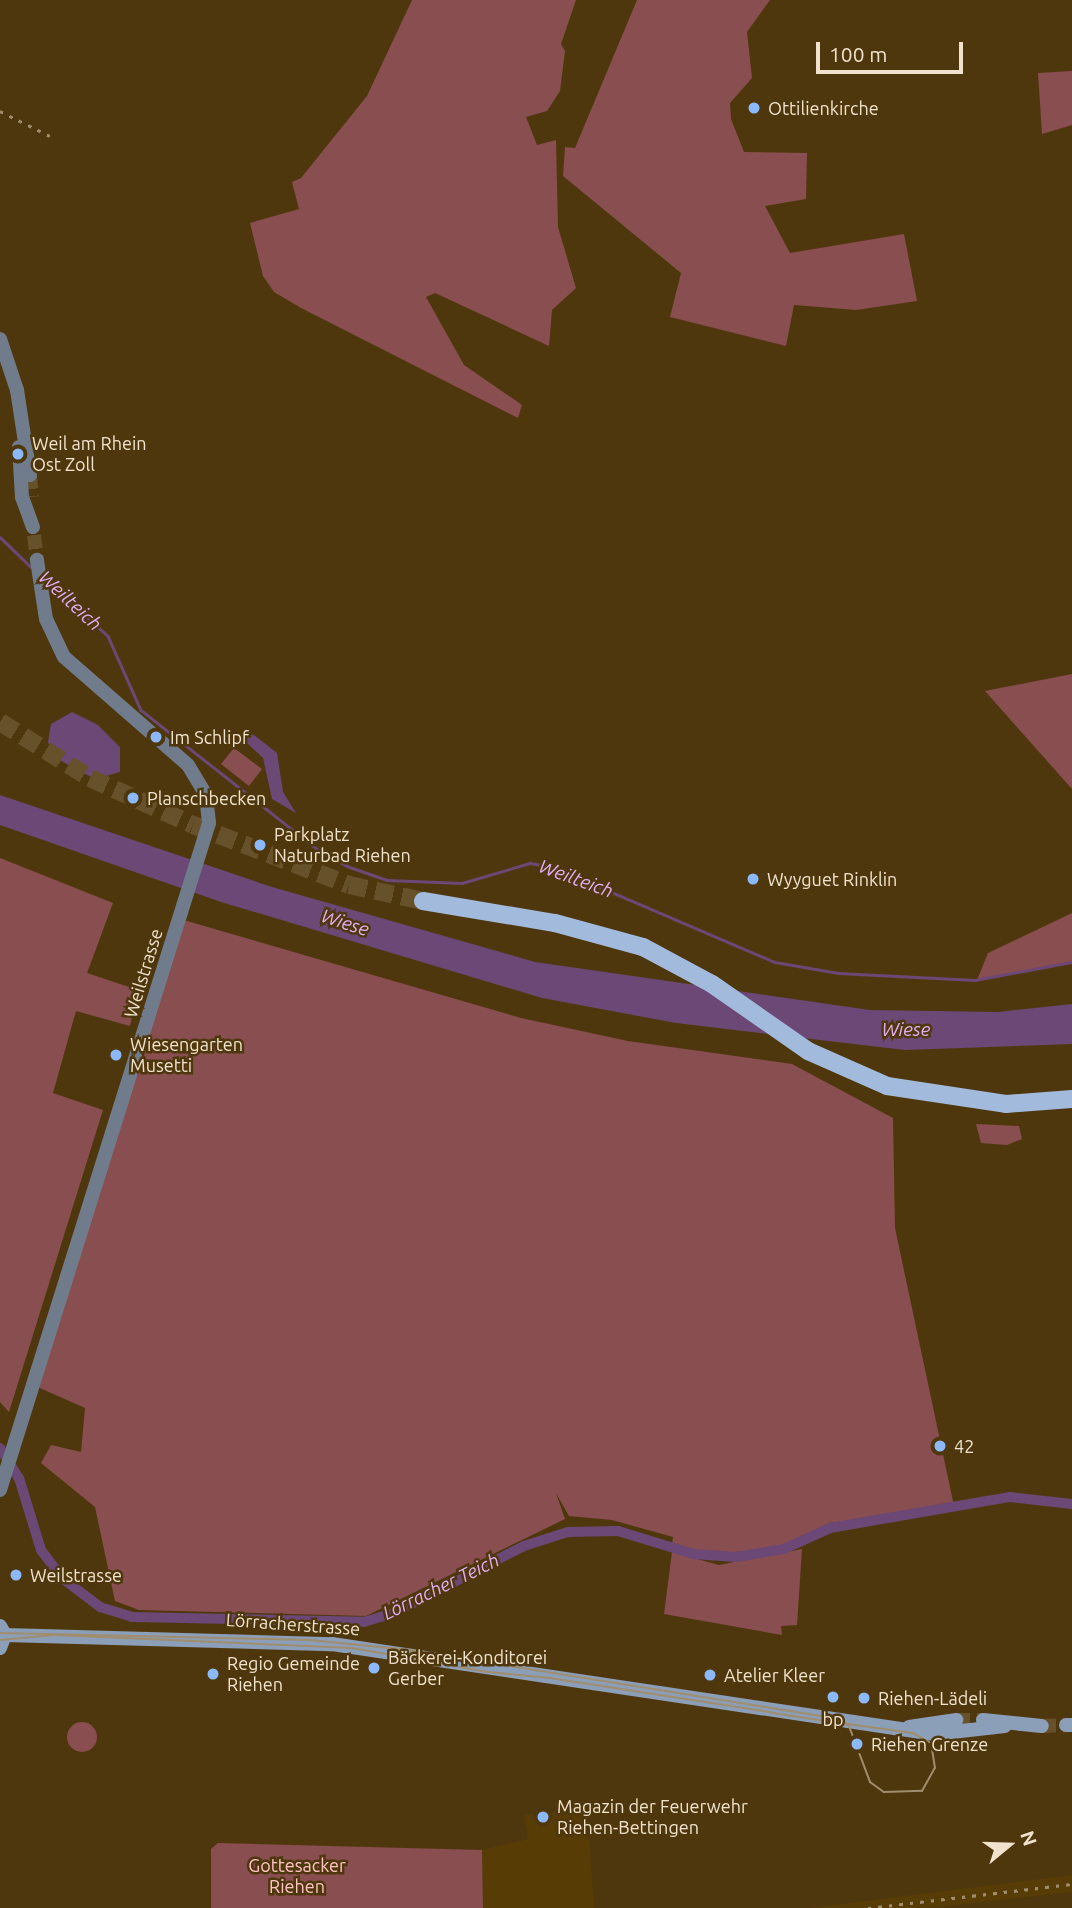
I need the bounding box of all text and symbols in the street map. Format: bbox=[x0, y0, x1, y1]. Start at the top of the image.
scale bar bbox=[820, 28, 967, 72]
text: 100 m bbox=[829, 42, 887, 66]
place label: Ottilienkirche bbox=[768, 97, 879, 119]
marker: Ottilienkirche bbox=[746, 100, 762, 116]
place label: Weil am Rhein Ost Zoll bbox=[32, 433, 147, 476]
marker: Weil am Rhein Ost Zoll bbox=[10, 446, 26, 462]
water label: Weilteich bbox=[34, 566, 106, 636]
place label: Im Schlipf bbox=[170, 726, 249, 748]
marker: Im Schlipf bbox=[148, 729, 164, 745]
place label: Planschbecken bbox=[147, 787, 266, 809]
marker: Planschbecken bbox=[125, 790, 141, 806]
place label: Parkplatz Naturbad Riehen bbox=[274, 824, 411, 866]
marker: Parkplatz Naturbad Riehen bbox=[252, 837, 268, 853]
water label: Weilteich bbox=[536, 855, 616, 903]
place label: Wyyguet Rinklin bbox=[767, 868, 897, 890]
marker: Wyyguet Rinklin bbox=[745, 871, 761, 887]
water label: Wiese bbox=[318, 905, 372, 941]
street label: Weilstrasse bbox=[119, 926, 167, 1020]
water label: Wiese bbox=[882, 1019, 930, 1041]
place label: Wiesengarten Musetti bbox=[130, 1034, 243, 1076]
marker: Wiesengarten Musetti bbox=[108, 1047, 124, 1063]
place label: 42 bbox=[954, 1435, 974, 1457]
marker: 42 bbox=[932, 1438, 948, 1454]
water label: Lörracher Teich bbox=[379, 1549, 503, 1625]
place label: Weilstrasse bbox=[30, 1564, 122, 1586]
marker: Weilstrasse bbox=[8, 1567, 24, 1583]
street label: Lörracherstrasse bbox=[225, 1609, 361, 1639]
place label: Bäckerei-Konditorei Gerber bbox=[388, 1647, 547, 1690]
place label: Regio Gemeinde Riehen bbox=[227, 1653, 360, 1696]
marker: Bäckerei-Konditorei Gerber bbox=[366, 1660, 382, 1676]
place label: Atelier Kleer bbox=[724, 1664, 825, 1686]
marker: Regio Gemeinde Riehen bbox=[205, 1666, 221, 1682]
marker: Atelier Kleer bbox=[702, 1667, 718, 1683]
place label: Riehen-Lädeli bbox=[878, 1687, 987, 1709]
marker: bp bbox=[825, 1689, 841, 1705]
marker: Riehen-Lädeli bbox=[856, 1690, 872, 1706]
place label: bp bbox=[822, 1708, 844, 1730]
place label: Riehen Grenze bbox=[871, 1733, 988, 1755]
marker: Riehen Grenze bbox=[849, 1736, 865, 1752]
place label: Magazin der Feuerwehr Riehen-Bettingen bbox=[557, 1796, 748, 1839]
marker: Magazin der Feuerwehr Riehen-Bettingen bbox=[535, 1809, 551, 1825]
north arrow bbox=[974, 1810, 1044, 1880]
text: N bbox=[1016, 1828, 1042, 1848]
park label: Gottesacker Riehen bbox=[248, 1855, 346, 1898]

